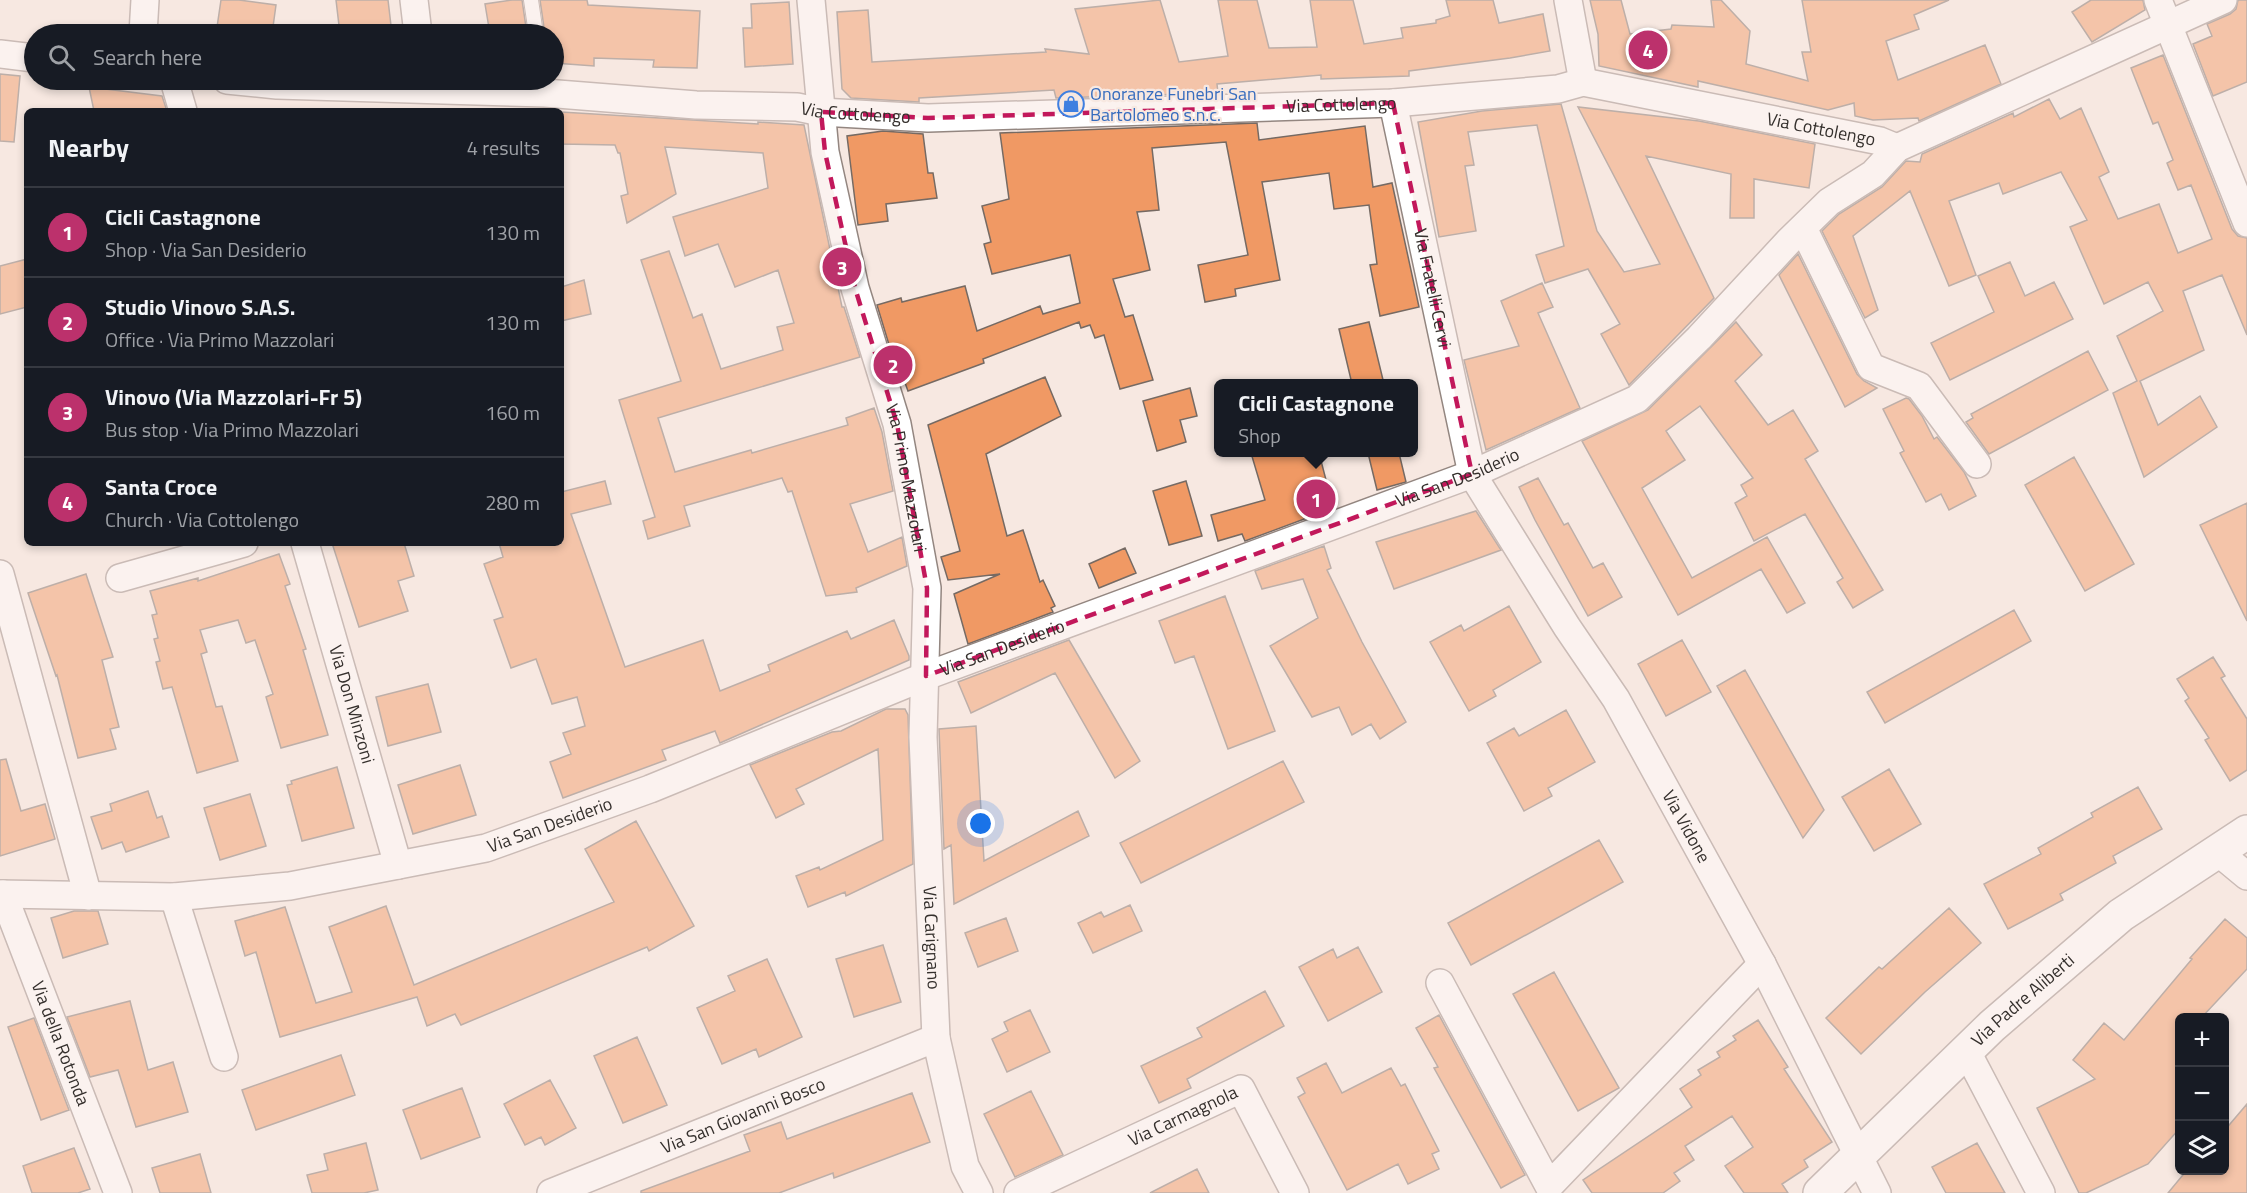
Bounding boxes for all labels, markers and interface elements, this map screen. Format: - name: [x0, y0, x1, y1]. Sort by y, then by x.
- search box: [24, 24, 564, 90]
- pin: 4: [1628, 28, 1668, 72]
- text: Search here: [93, 40, 202, 74]
- icon: search: [45, 41, 78, 74]
- place label: Onoranze Funebri San Bartolomeo s.n.c.: [1090, 80, 1257, 128]
- shop icon: Onoranze Funebri San Bartolomeo s.n.c.: [1056, 89, 1086, 119]
- street label: Via Cottolengo: [1286, 89, 1397, 119]
- street label: Via Cottolengo: [798, 94, 911, 130]
- street label: Via Cottolengo: [1764, 105, 1878, 153]
- text: Nearby: [48, 128, 129, 167]
- text: 4 results: [467, 132, 540, 163]
- text: Cicli Castagnone: [105, 200, 261, 234]
- text: 1: [62, 217, 73, 248]
- text: 130 m: [485, 217, 540, 248]
- street label: Via Fratelli Cervi: [1407, 226, 1459, 350]
- text: Shop · Via San Desiderio: [105, 234, 306, 265]
- pin: 3: [822, 244, 862, 290]
- text: Studio Vinovo S.A.S.: [105, 290, 295, 324]
- text: 2: [62, 307, 73, 338]
- text: 130 m: [485, 307, 540, 338]
- text: Office · Via Primo Mazzolari: [105, 324, 334, 355]
- pin: 2: [874, 342, 912, 388]
- popup: [1214, 379, 1418, 457]
- text: Vinovo (Via Mazzolari-Fr 5): [105, 380, 362, 414]
- text: Cicli Castagnone: [1238, 386, 1394, 420]
- text: 3: [62, 397, 73, 428]
- text: 160 m: [485, 397, 540, 428]
- street label: Via Primo Mazzolari: [879, 400, 934, 554]
- text: Bus stop · Via Primo Mazzolari: [105, 414, 359, 445]
- text: Shop: [1238, 420, 1281, 451]
- street label: Via San Desiderio: [1392, 440, 1524, 514]
- text: Santa Croce: [105, 470, 217, 504]
- pin: 1: [1296, 476, 1336, 522]
- text: 4: [62, 487, 73, 518]
- text: 280 m: [485, 487, 540, 518]
- text: Church · Via Cottolengo: [105, 504, 299, 535]
- street label: Via San Desiderio: [936, 612, 1068, 683]
- street label: Via Don Minzoni: [322, 642, 382, 767]
- street label: Via Vidone: [1656, 785, 1718, 868]
- street label: Via San Desiderio: [483, 790, 616, 859]
- your location: [966, 809, 995, 838]
- street label: Via Carignano: [916, 885, 948, 990]
- street label: Via Padre Aliberti: [1965, 947, 2080, 1052]
- street label: Via della Rotonda: [25, 977, 97, 1110]
- map controls: [2175, 1013, 2229, 1175]
- button: +: [2175, 1013, 2229, 1067]
- button: −: [2175, 1067, 2229, 1121]
- street label: Via San Giovanni Bosco: [656, 1070, 829, 1160]
- street label: Via Carmagnola: [1123, 1078, 1242, 1153]
- button: layers: [2175, 1121, 2229, 1175]

